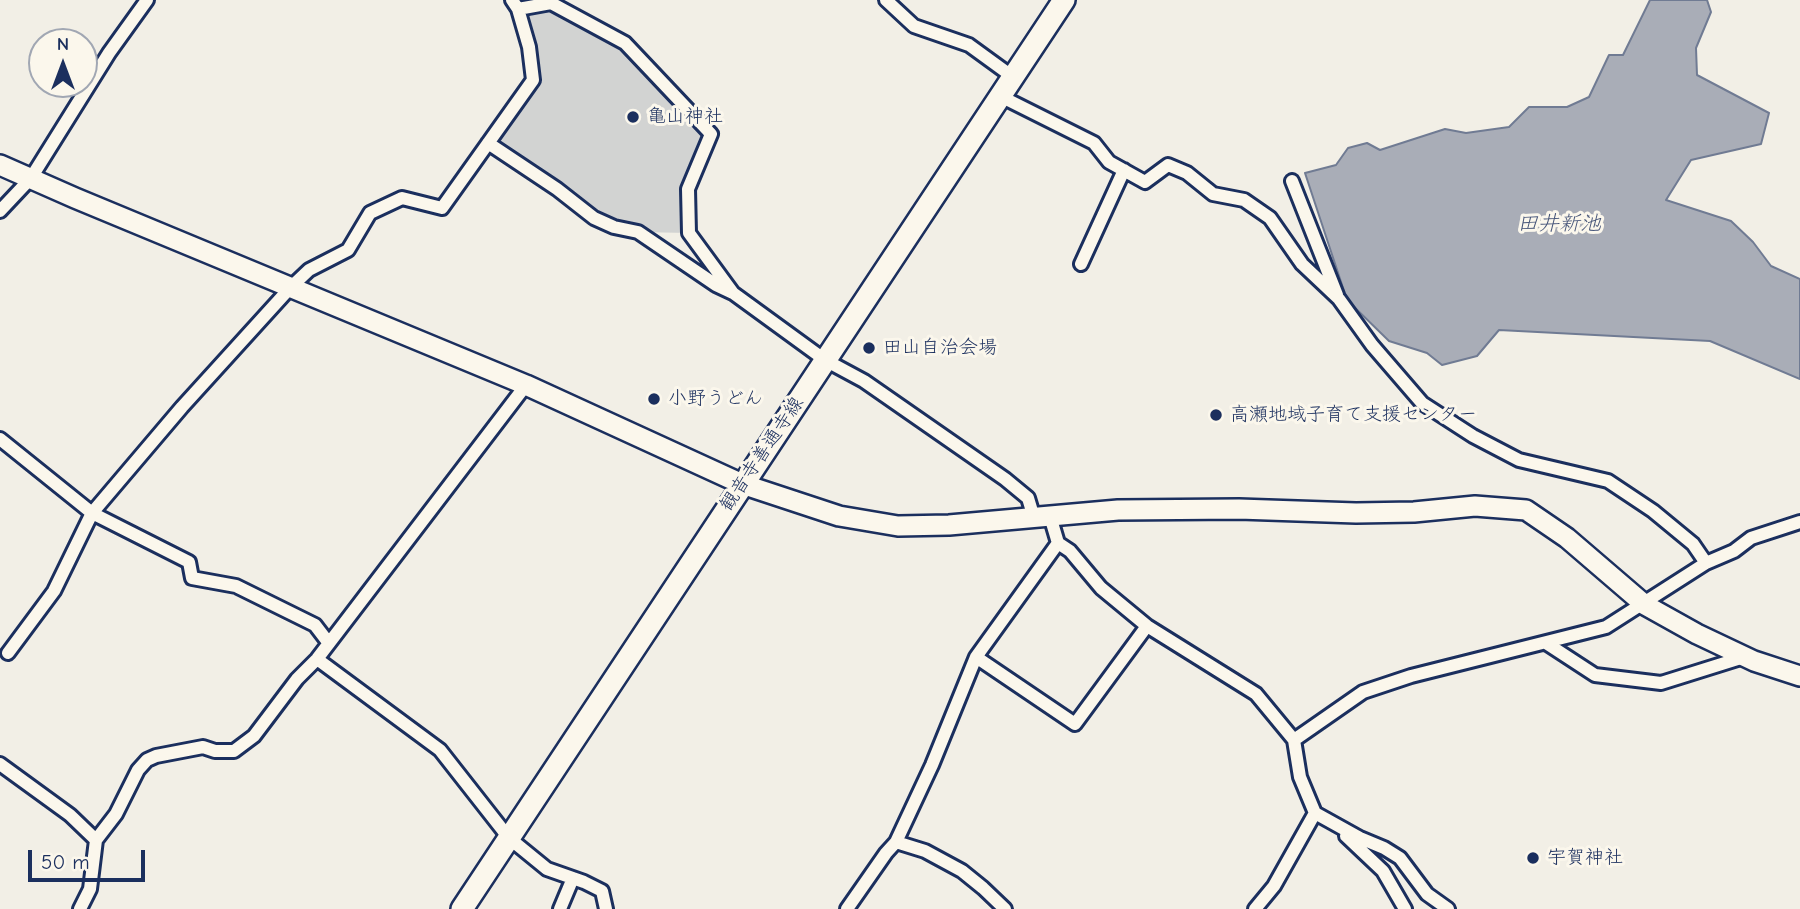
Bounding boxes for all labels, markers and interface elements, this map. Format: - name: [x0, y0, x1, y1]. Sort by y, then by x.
- north arrow: [28, 28, 98, 98]
- text: N: [57, 33, 69, 55]
- place label: 亀山神社: [647, 106, 723, 128]
- marker: 亀山神社: [625, 109, 641, 125]
- water label: 田井新池: [1517, 211, 1601, 237]
- place label: 田山自治会場: [883, 337, 997, 359]
- marker: 田山自治会場: [861, 340, 877, 356]
- place label: 小野うどん: [668, 388, 763, 410]
- marker: 小野うどん: [646, 391, 662, 407]
- street label: 観音寺善通寺線: [715, 392, 809, 516]
- place label: 高瀬地域子育て支援センター: [1230, 404, 1477, 426]
- marker: 高瀬地域子育て支援センター: [1208, 407, 1224, 423]
- scale bar: [32, 836, 149, 880]
- place label: 宇賀神社: [1547, 847, 1623, 869]
- text: 50 m: [41, 850, 90, 874]
- marker: 宇賀神社: [1525, 850, 1541, 866]

